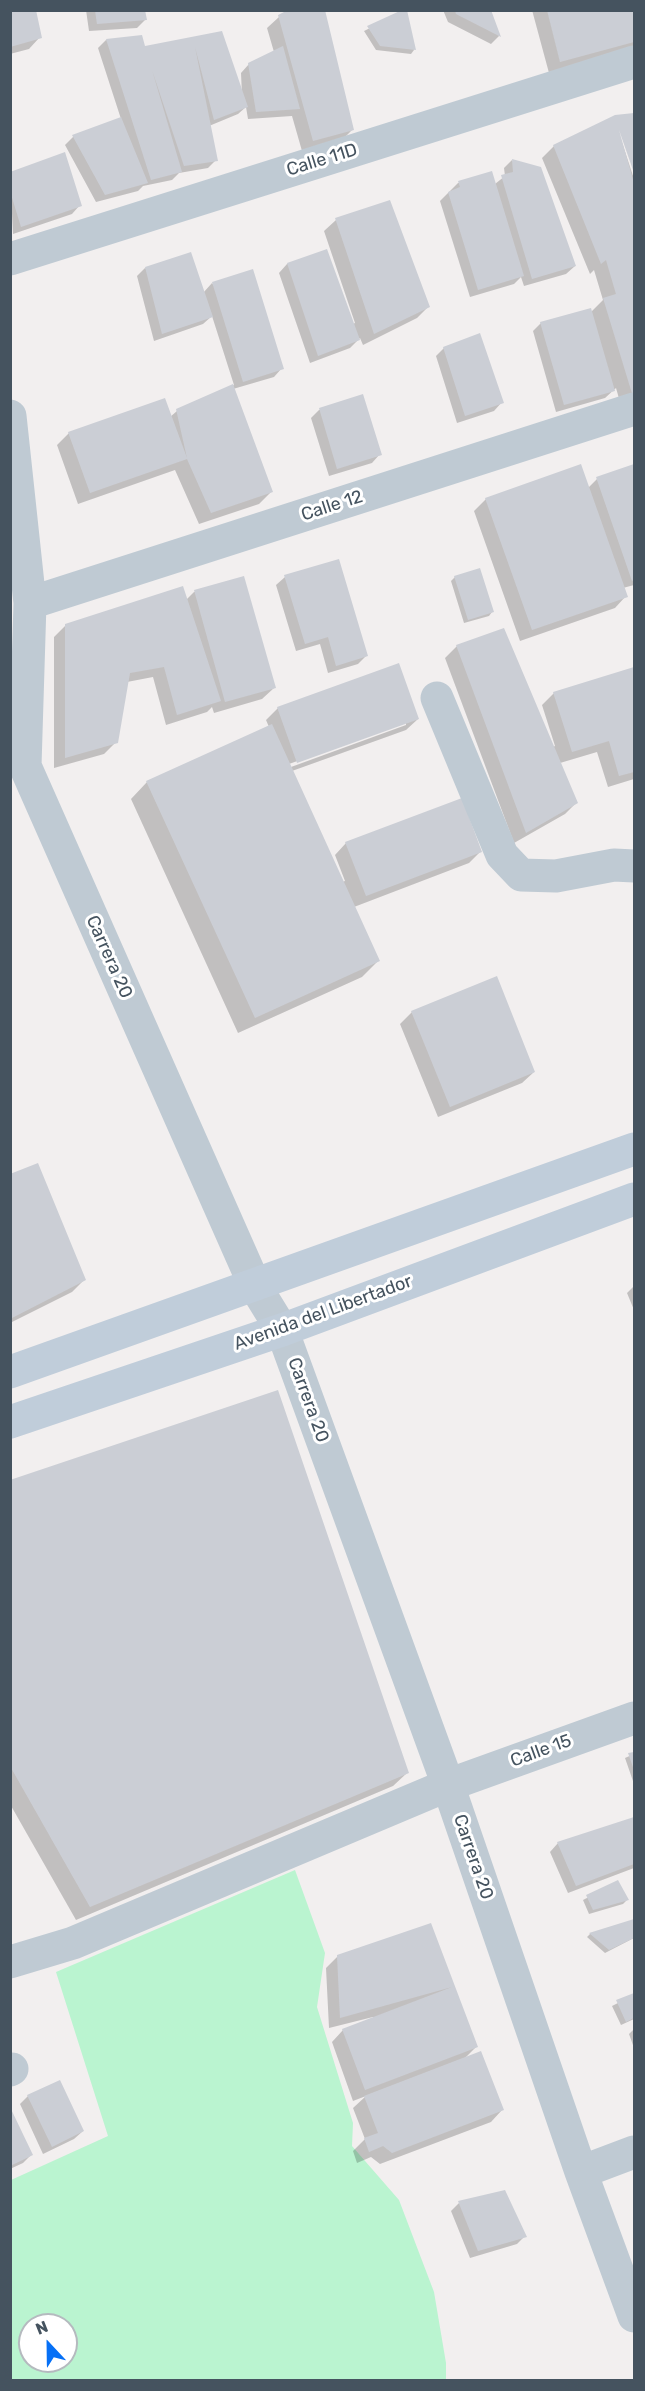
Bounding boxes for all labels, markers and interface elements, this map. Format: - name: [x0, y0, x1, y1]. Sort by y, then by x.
- street label: Calle 11D: [284, 139, 360, 181]
- street label: Calle 12: [298, 486, 366, 526]
- street label: Carrera 20: [81, 912, 137, 1002]
- street label: Avenida del Libertador: [231, 1271, 415, 1355]
- street label: Carrera 20: [283, 1355, 333, 1445]
- street label: Calle 15: [507, 1730, 575, 1772]
- street label: Carrera 20: [448, 1812, 498, 1902]
- north arrow: [18, 2313, 78, 2373]
- text: N: [33, 2317, 51, 2339]

